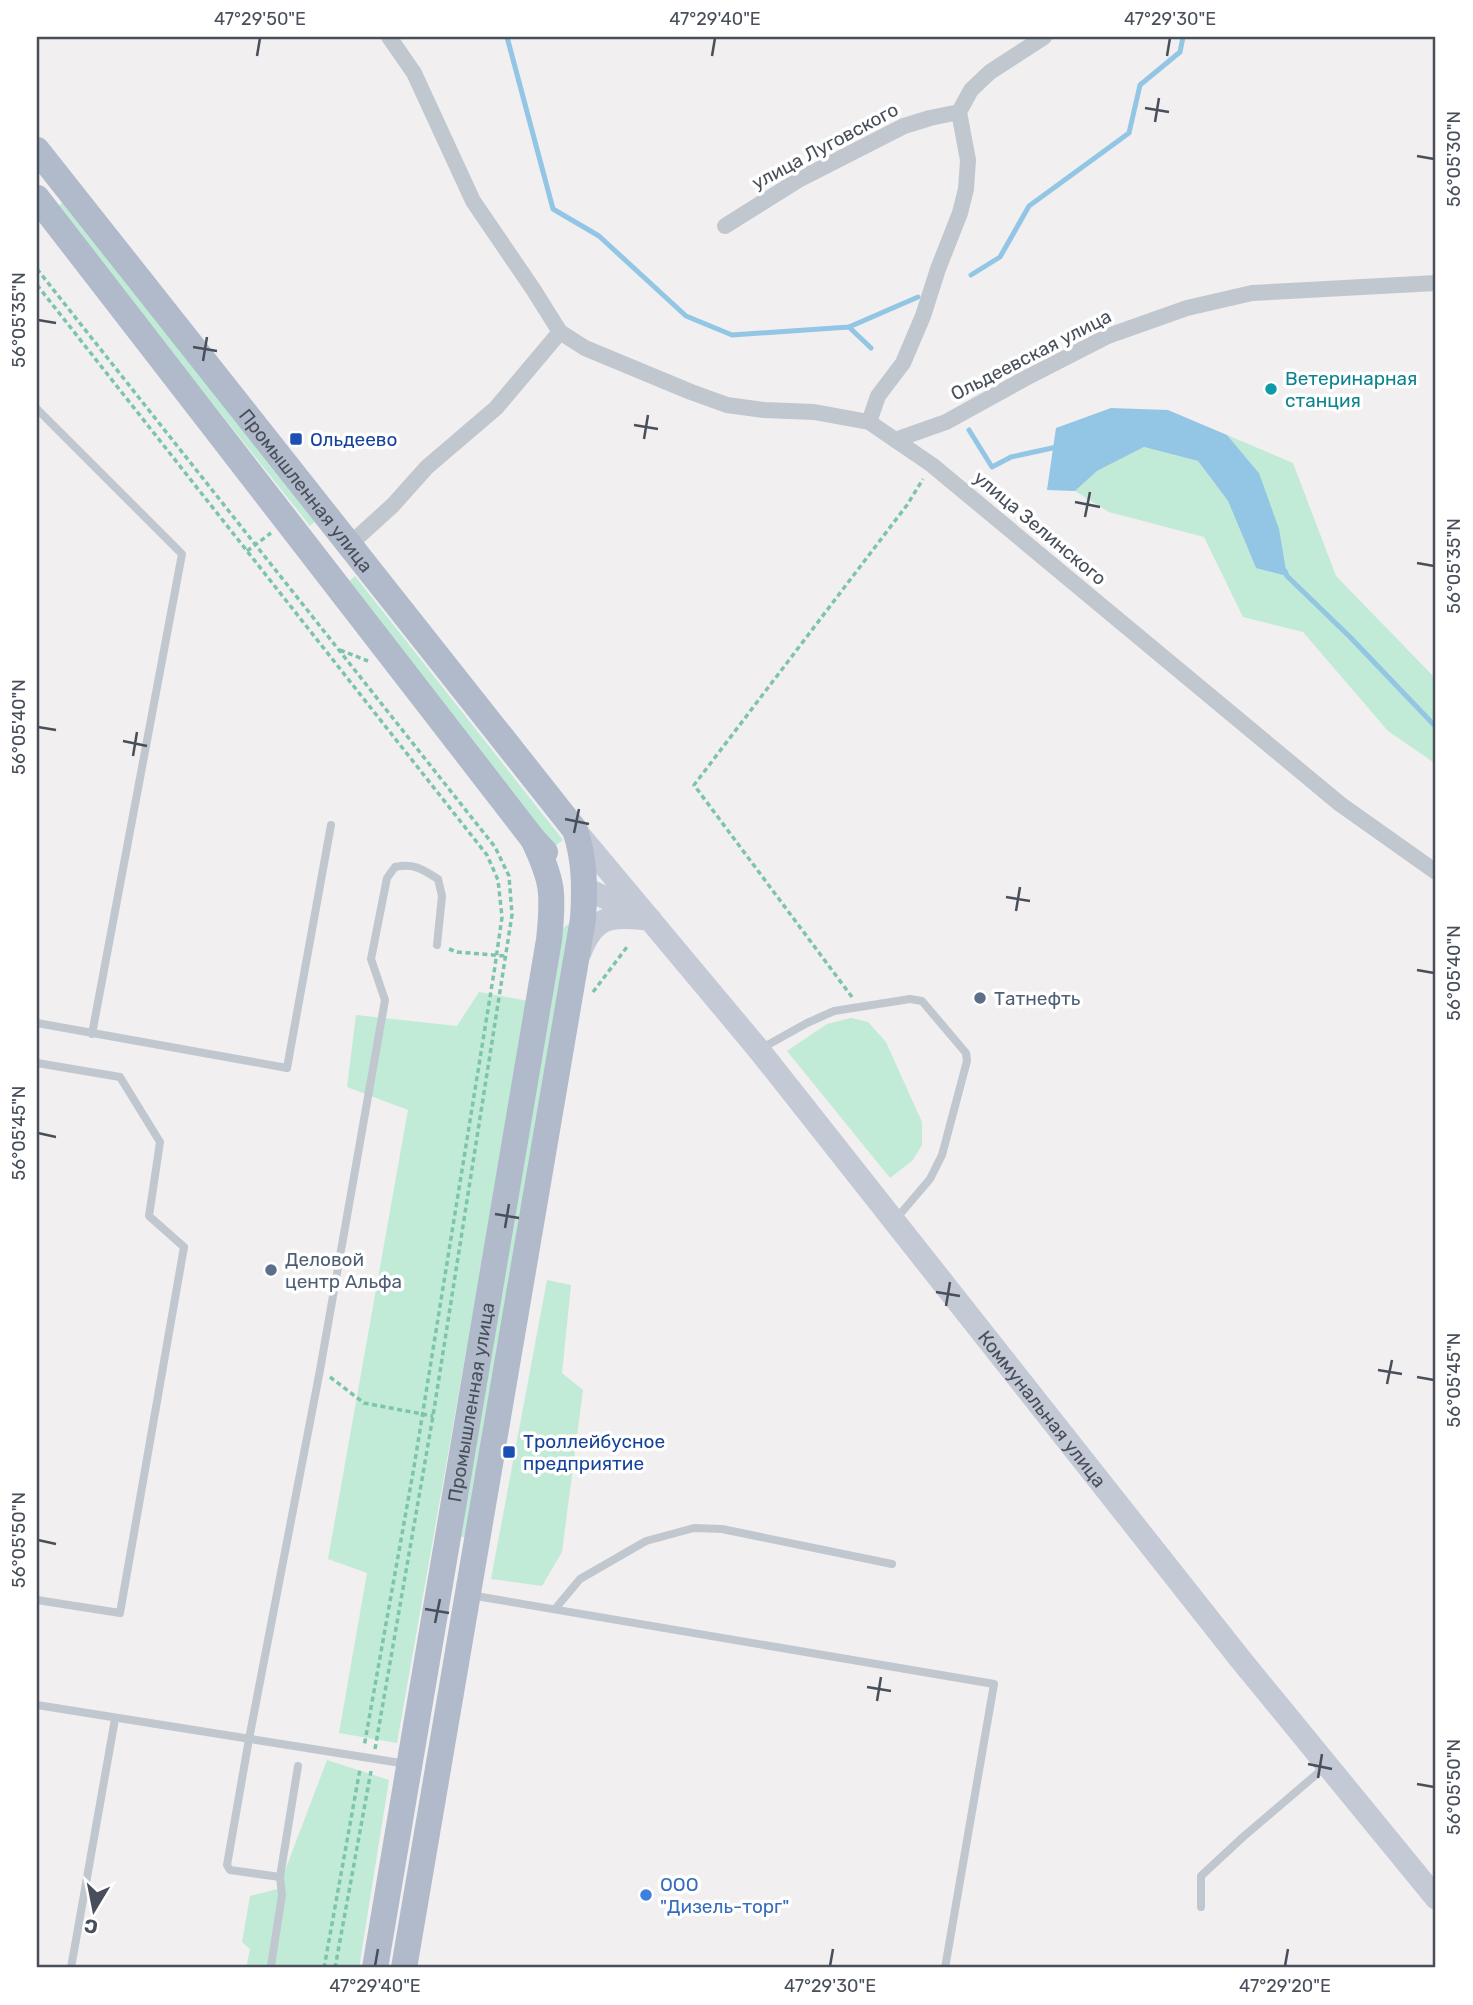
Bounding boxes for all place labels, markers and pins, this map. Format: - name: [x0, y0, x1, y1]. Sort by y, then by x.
- place label: Ветеринарная станция: [1285, 367, 1417, 412]
- marker: Ветеринарная станция: [1263, 381, 1279, 397]
- place label: Ольдеево: [310, 428, 397, 451]
- marker: Ольдеево: [288, 431, 304, 447]
- place label: Татнефть: [994, 987, 1081, 1010]
- marker: Татнефть: [972, 990, 988, 1006]
- place label: Деловой центр Альфа: [285, 1248, 402, 1293]
- marker: Деловой центр Альфа: [263, 1262, 279, 1278]
- place label: Троллейбусное предприятие: [523, 1430, 665, 1475]
- marker: Троллейбусное предприятие: [501, 1444, 517, 1460]
- place label: ООО "Дизель-торг": [660, 1873, 789, 1918]
- marker: ООО "Дизель-торг": [638, 1887, 654, 1903]

